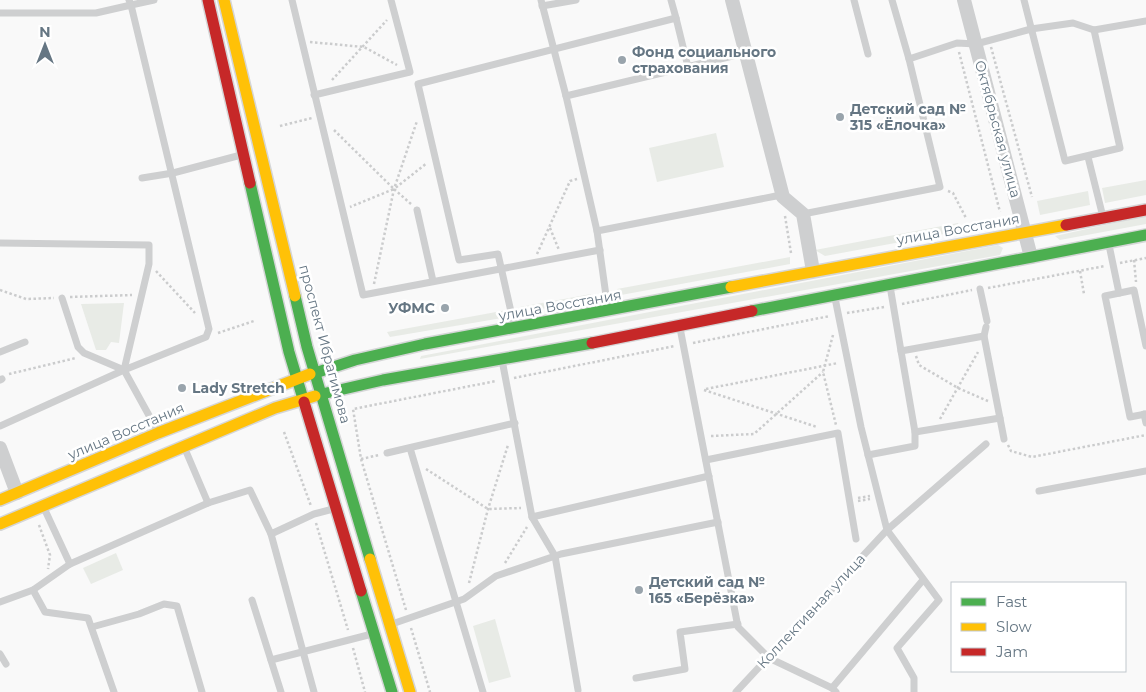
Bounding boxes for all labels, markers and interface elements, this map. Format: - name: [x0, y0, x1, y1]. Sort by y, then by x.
- north arrow: [20, 20, 70, 70]
- text: N: [39, 23, 51, 41]
- place label: Фонд социального страхования: [632, 43, 776, 77]
- marker: Фонд социального страхования: [616, 54, 628, 66]
- street label: Октябрьская улица: [971, 58, 1025, 200]
- place label: Детский сад № 315 «Ёлочка»: [849, 100, 966, 134]
- marker: Детский сад № 315 «Ёлочка»: [834, 111, 846, 123]
- street label: улица Восстания: [894, 209, 1021, 249]
- street label: проспект Ибрагимова: [295, 263, 355, 425]
- street label: улица Восстания: [496, 285, 623, 325]
- place label: УФМС: [388, 299, 435, 317]
- marker: УФМС: [439, 302, 451, 314]
- place label: Lady Stretch: [192, 379, 285, 397]
- marker: Lady Stretch: [176, 382, 188, 394]
- street label: улица Восстания: [64, 398, 187, 464]
- street label: Коллективная улица: [753, 550, 869, 672]
- place label: Детский сад № 165 «Берёзка»: [649, 573, 765, 607]
- legend: [951, 582, 1126, 672]
- marker: Детский сад № 165 «Берёзка»: [633, 584, 645, 596]
- text: Fast: [996, 592, 1027, 611]
- text: Slow: [996, 617, 1032, 636]
- text: Jam: [995, 642, 1028, 661]

